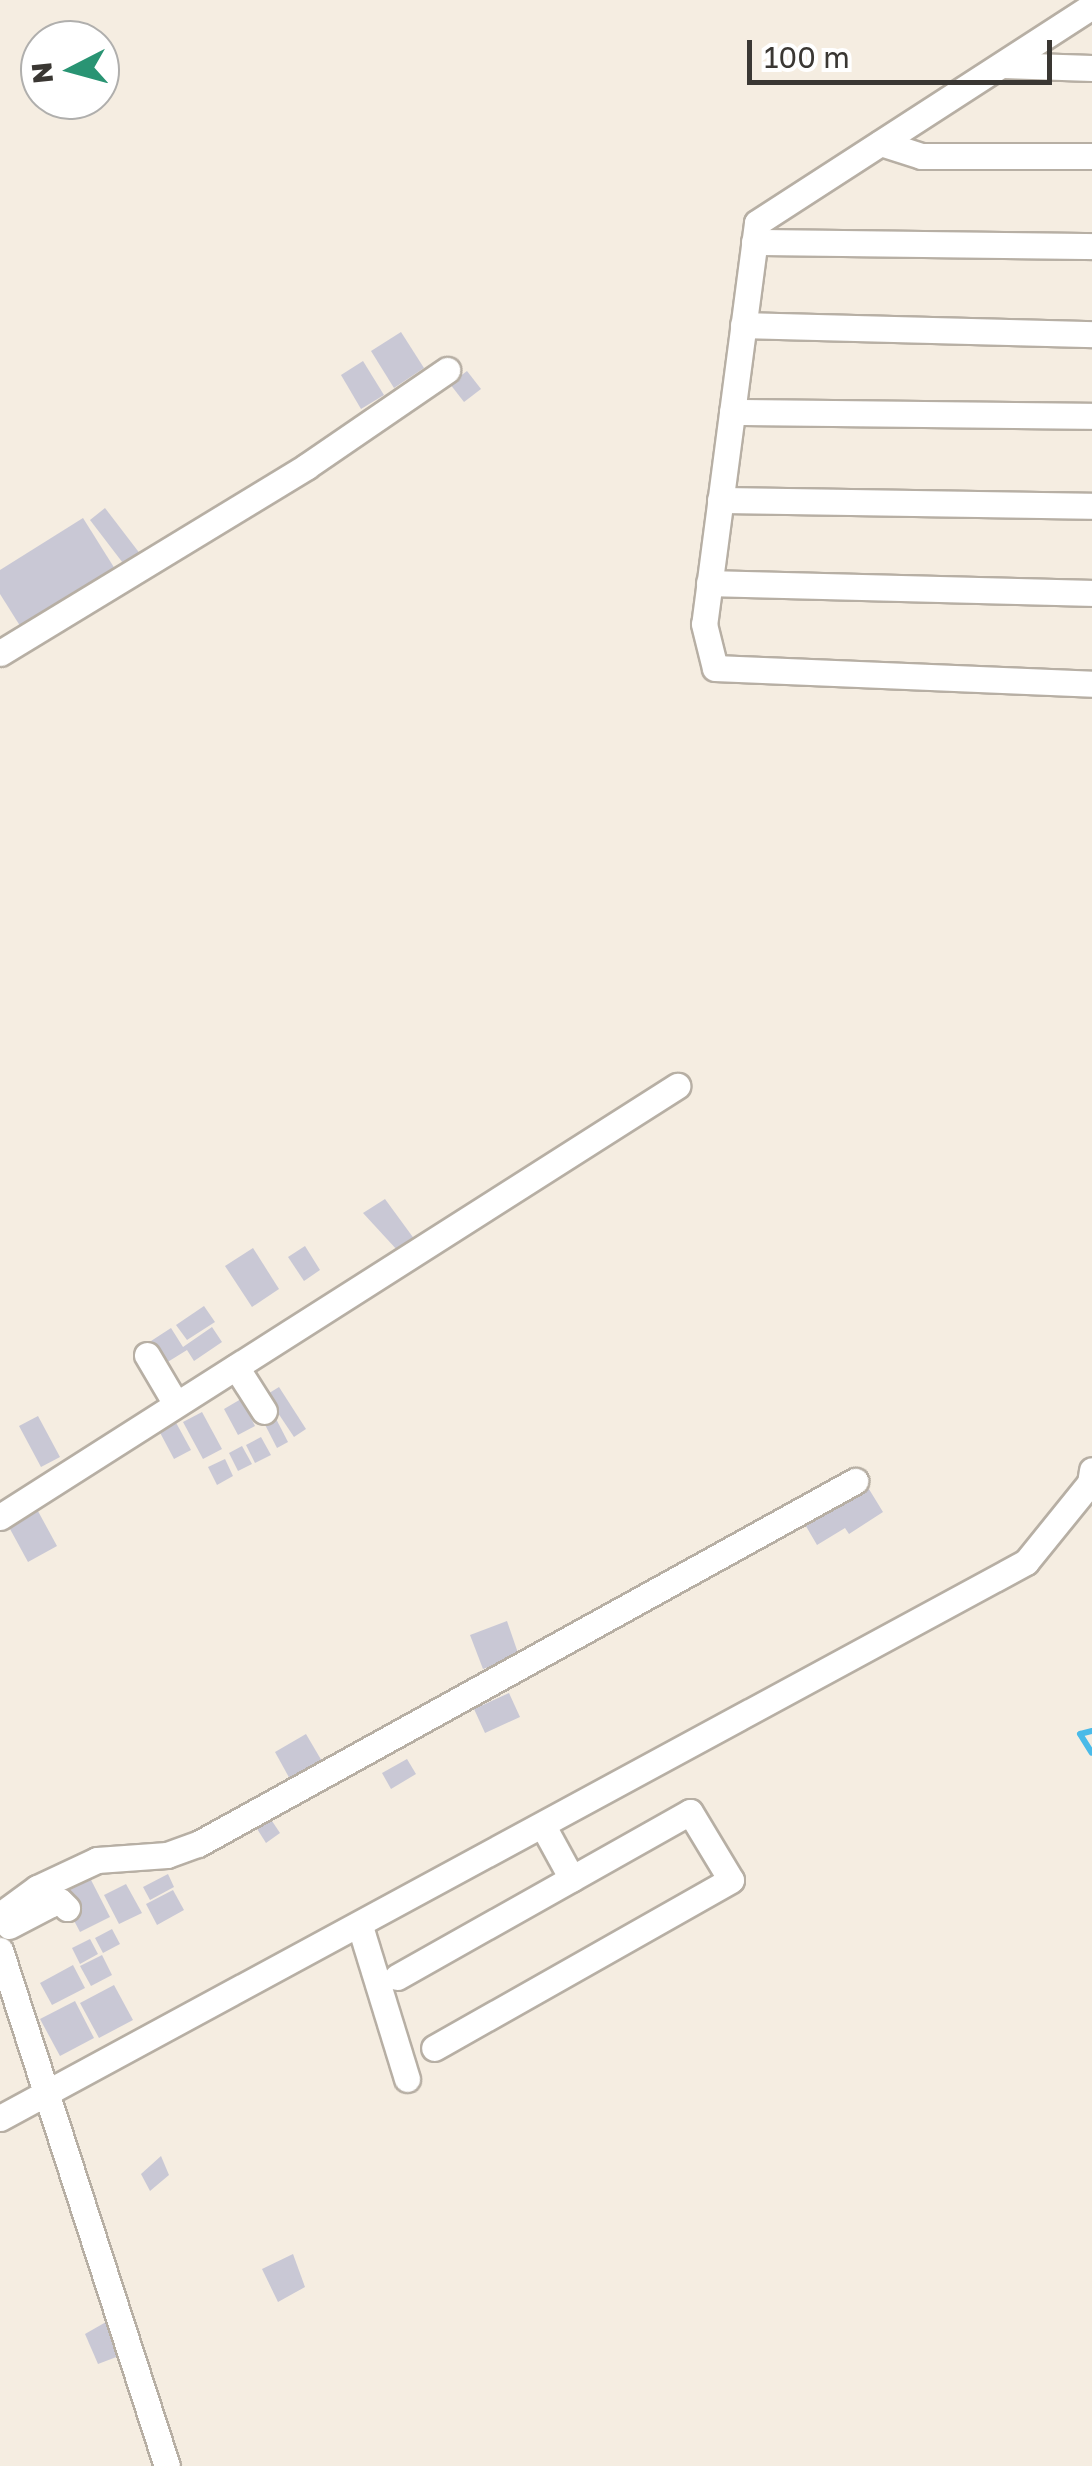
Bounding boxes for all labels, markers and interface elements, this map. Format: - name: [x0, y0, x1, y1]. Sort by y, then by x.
- north arrow: [20, 20, 120, 120]
- scale bar: [752, 20, 1057, 82]
- text: 100 m: [764, 39, 850, 75]
- text: N: [24, 61, 59, 85]

